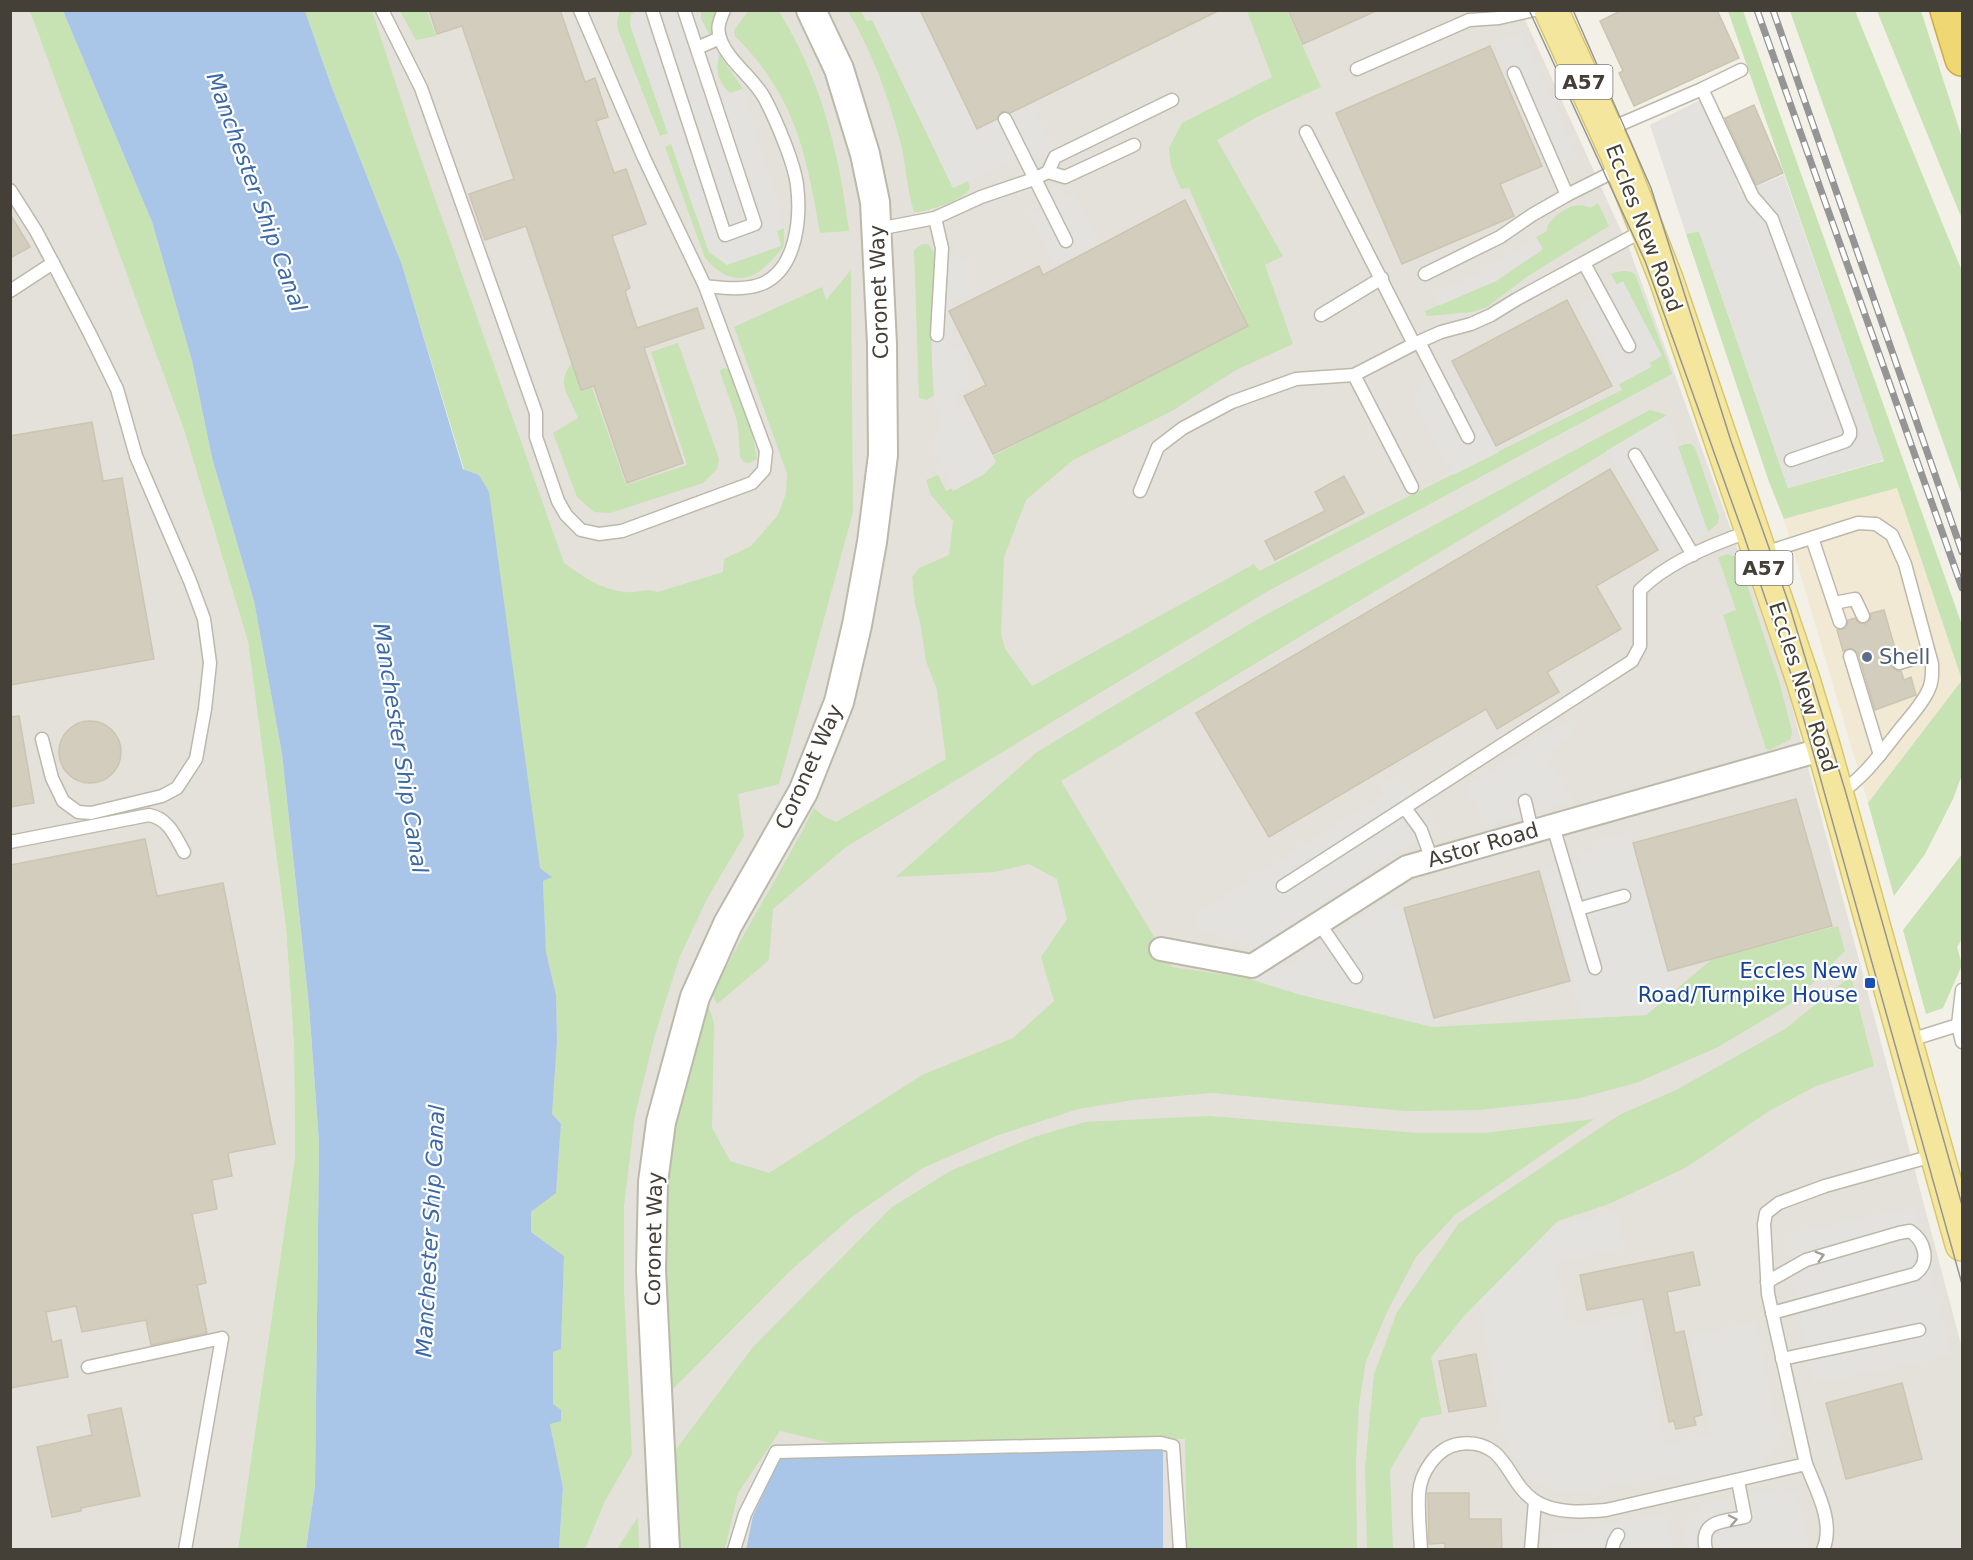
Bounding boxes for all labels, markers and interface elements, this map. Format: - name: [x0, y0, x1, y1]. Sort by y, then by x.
- road number: A57: [1556, 65, 1612, 99]
- water label: Manchester Ship Canal: [202, 69, 312, 315]
- street label: Eccles New Road: [1601, 141, 1687, 315]
- street label: Coronet Way: [865, 224, 893, 360]
- road number: A57: [1736, 551, 1792, 585]
- street label: Eccles New Road: [1764, 599, 1842, 775]
- water label: Manchester Ship Canal: [368, 621, 433, 875]
- place label: Shell: [1879, 645, 1930, 669]
- marker: Shell: [1860, 650, 1874, 664]
- street label: Coronet Way: [771, 701, 847, 833]
- street label: Astor Road: [1425, 818, 1541, 872]
- place label: Eccles New Road/Turnpike House: [1638, 959, 1858, 1007]
- marker: Eccles New Road/Turnpike House: [1863, 976, 1877, 990]
- water label: Manchester Ship Canal: [411, 1104, 450, 1358]
- street label: Coronet Way: [641, 1172, 667, 1306]
- one-way arrow: [1814, 1251, 1825, 1263]
- one-way arrow: [1727, 1514, 1737, 1527]

